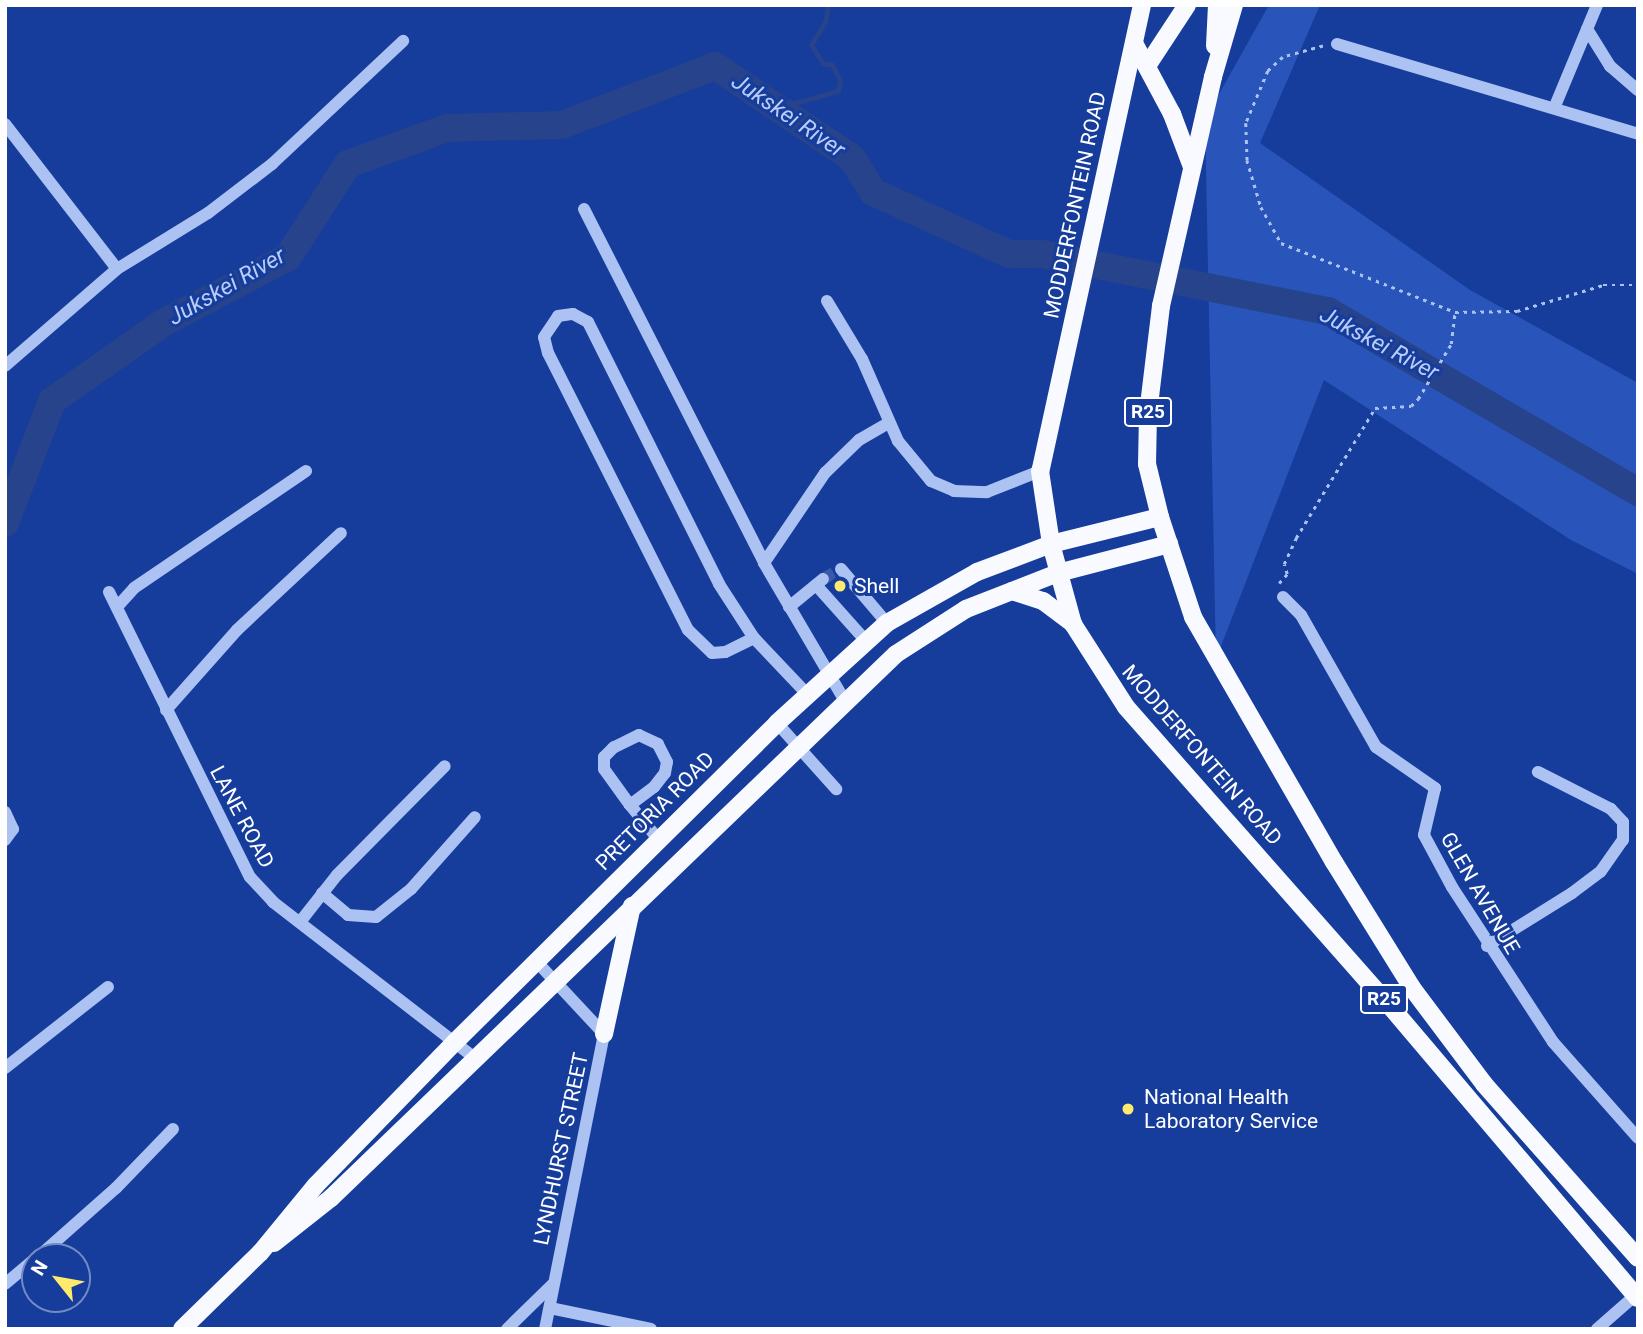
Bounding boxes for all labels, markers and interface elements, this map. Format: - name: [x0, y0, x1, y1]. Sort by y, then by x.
- water label: Jukskei River: [726, 68, 850, 164]
- street label: MODDERFONTEIN ROAD: [1039, 89, 1111, 321]
- water label: Jukskei River: [164, 242, 290, 332]
- water label: Jukskei River: [1315, 301, 1443, 387]
- road number: R25: [1124, 396, 1172, 428]
- place label: Shell: [854, 573, 899, 599]
- marker: Shell: [832, 578, 848, 594]
- street label: MODDERFONTEIN ROAD: [1117, 660, 1287, 850]
- street label: PRETORIA ROAD: [590, 746, 720, 876]
- street label: LANE ROAD: [205, 762, 279, 872]
- street label: GLEN AVENUE: [1435, 828, 1525, 958]
- road number: R25: [1360, 984, 1408, 1015]
- street label: LYNDHURST STREET: [528, 1050, 594, 1248]
- place label: National Health Laboratory Service: [1144, 1084, 1318, 1134]
- marker: National Health Laboratory Service: [1118, 1099, 1138, 1119]
- north arrow: [21, 1243, 91, 1313]
- text: N: [26, 1256, 53, 1280]

